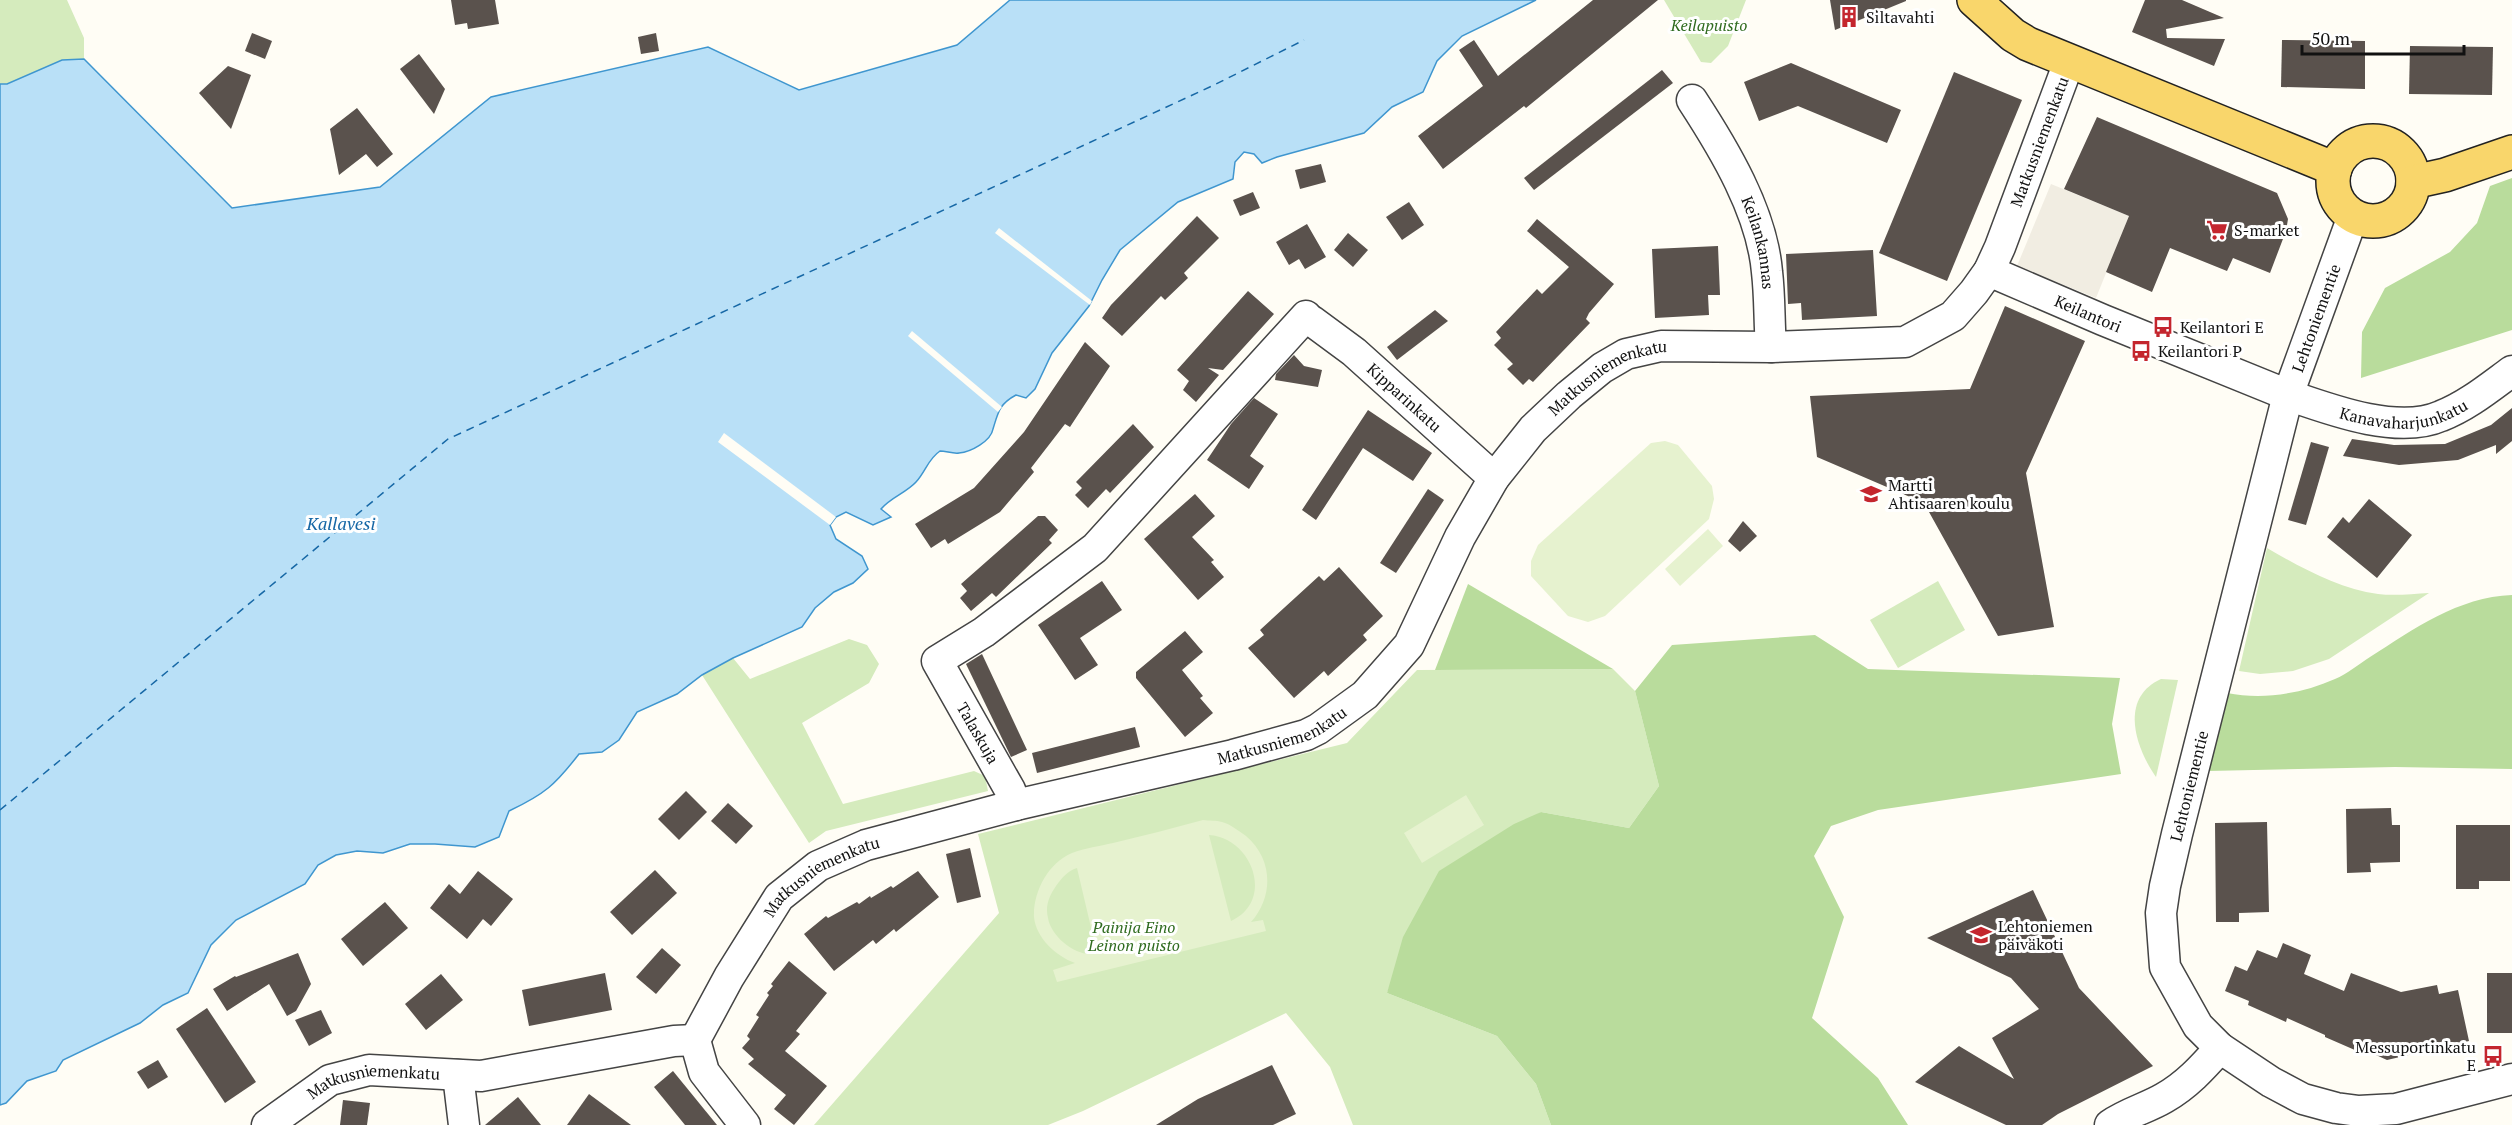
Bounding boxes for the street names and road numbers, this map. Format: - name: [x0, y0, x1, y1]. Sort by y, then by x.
- street label: Matkusniemenkatu: [2005, 73, 2074, 210]
- street label: Keilankannas: [1736, 193, 1780, 290]
- street label: Lehtoniementie: [2286, 261, 2346, 375]
- street label: Keilantori: [2051, 290, 2125, 337]
- street label: Matkusniemenkatu: [1543, 335, 1667, 420]
- street label: Kipparinkatu: [1362, 358, 1446, 437]
- street label: Kanavaharjunkatu: [2337, 394, 2471, 434]
- street label: Talaskuja: [952, 698, 1004, 768]
- street label: Matkusniemenkatu: [1215, 701, 1351, 769]
- street label: Lehtoniementie: [2165, 728, 2213, 844]
- street label: Matkusniemenkatu: [758, 831, 882, 921]
- street label: Matkusniemenkatu: [302, 1059, 441, 1104]

